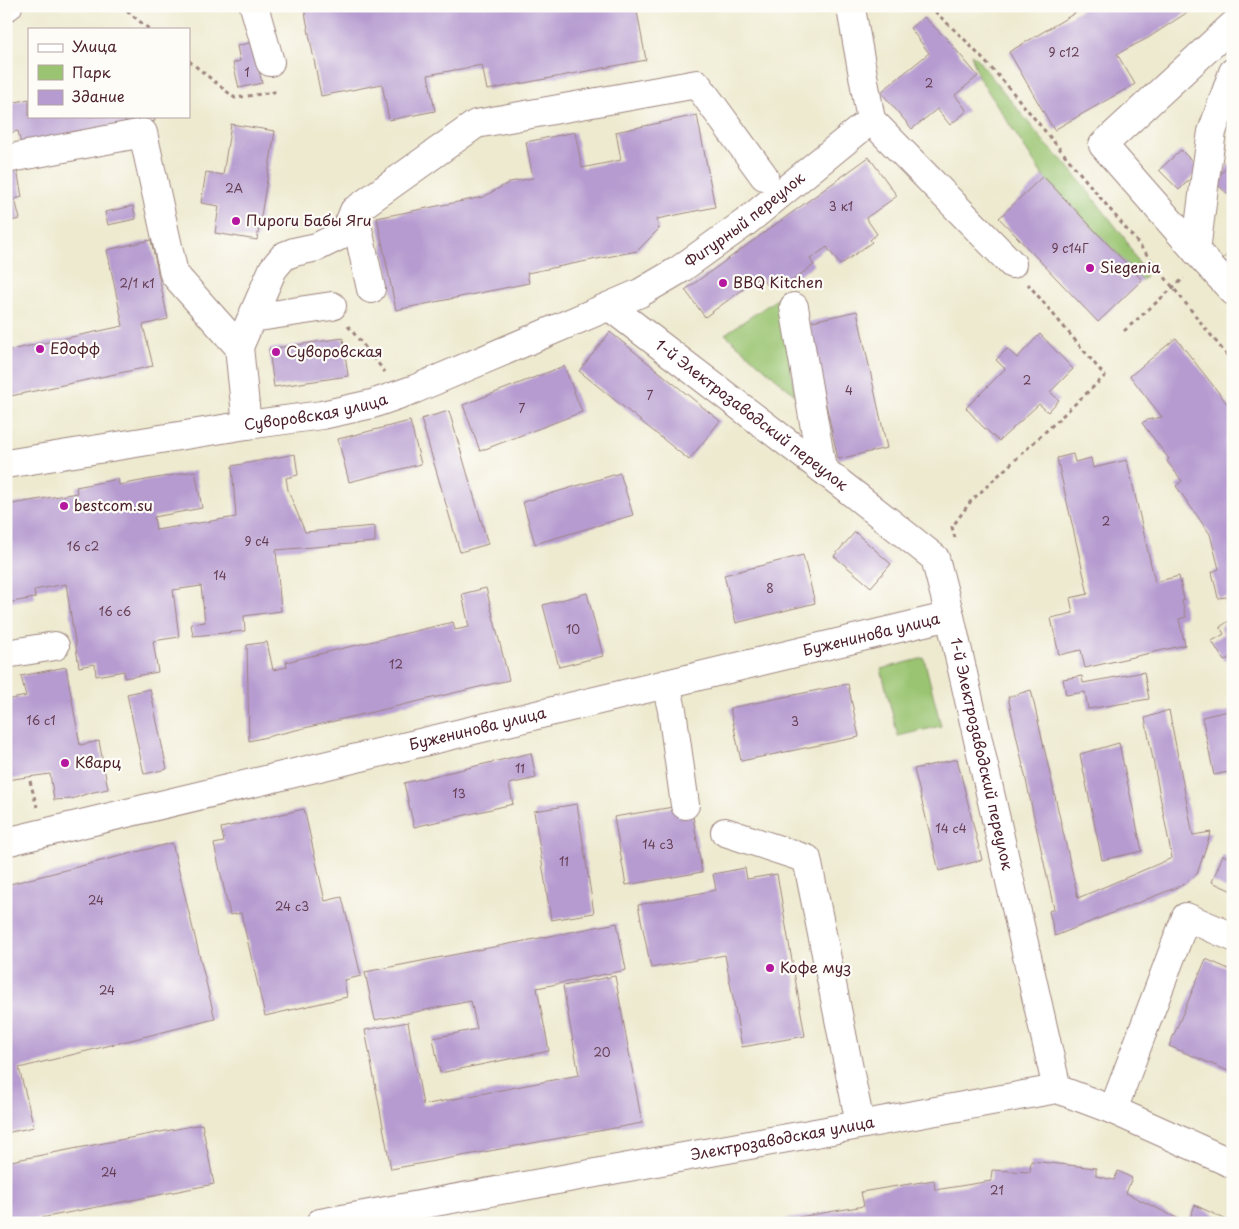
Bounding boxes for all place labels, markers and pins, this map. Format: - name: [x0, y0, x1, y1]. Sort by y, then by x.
- place label: Пироги Бабы Яги: [246, 208, 372, 231]
- marker: Пироги Бабы Яги: [230, 215, 242, 227]
- place label: Siegenia: [1100, 255, 1161, 278]
- marker: Siegenia: [1084, 262, 1096, 274]
- place label: BBQ Kitchen: [733, 270, 823, 293]
- marker: BBQ Kitchen: [717, 277, 729, 289]
- place label: Едофф: [50, 336, 100, 359]
- place label: Суворовская: [286, 339, 383, 362]
- marker: Едофф: [34, 343, 46, 355]
- marker: Суворовская: [270, 346, 282, 358]
- place label: bestcom.su: [74, 493, 153, 516]
- marker: bestcom.su: [58, 500, 70, 512]
- place label: Кварц: [75, 750, 122, 773]
- marker: Кварц: [59, 757, 71, 769]
- place label: Кофе муз: [780, 955, 851, 978]
- marker: Кофе муз: [764, 962, 776, 974]

